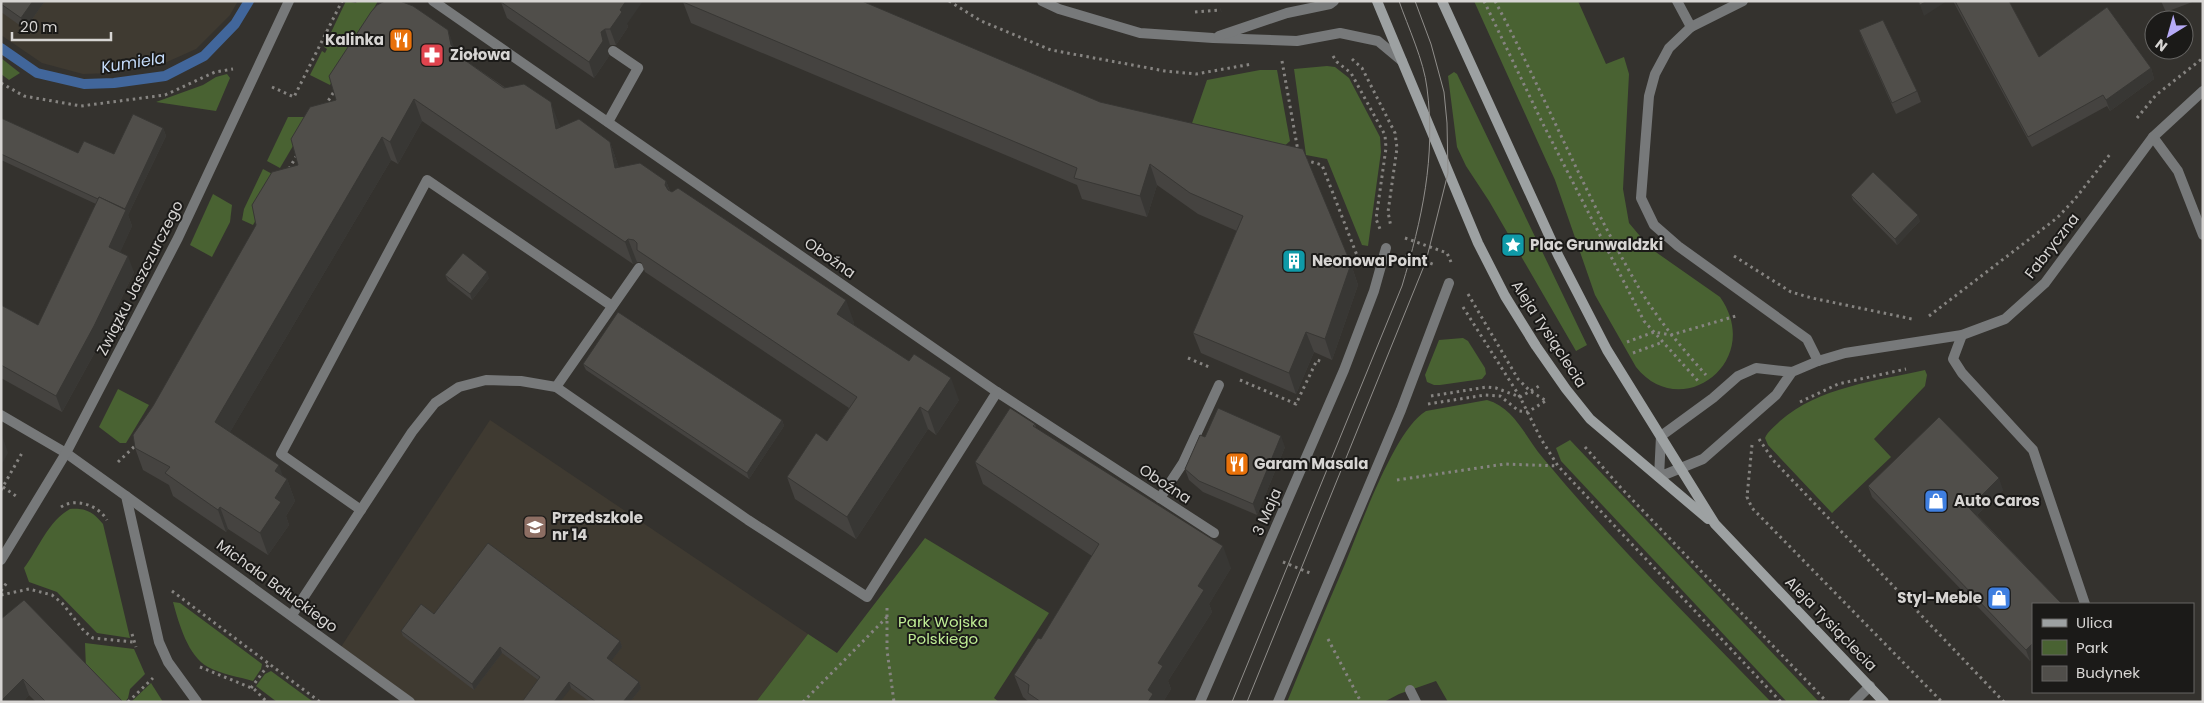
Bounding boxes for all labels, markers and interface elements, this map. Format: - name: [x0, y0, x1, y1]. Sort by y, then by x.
- scale bar: [12, 10, 111, 42]
- north arrow: [2144, 10, 2194, 60]
- text: 20 m: [20, 16, 58, 37]
- restaurant icon: Kalinka: [388, 27, 414, 53]
- place label: Kalinka: [325, 29, 384, 50]
- text: N: [2151, 34, 2171, 57]
- pharmacy icon: Ziołowa: [419, 42, 445, 68]
- place label: Ziołowa: [450, 44, 510, 65]
- water label: Kumiela: [99, 46, 167, 79]
- street label: Związku Jaszczurczego: [91, 197, 188, 359]
- street label: Fabryczna: [2019, 209, 2084, 283]
- street label: Oboźna: [800, 232, 860, 283]
- place icon: Plac Grunwaldzki: [1500, 232, 1526, 258]
- place label: Plac Grunwaldzki: [1530, 234, 1663, 255]
- building icon: Neonowa Point: [1281, 248, 1307, 274]
- place label: Neonowa Point: [1312, 250, 1428, 271]
- street label: Aleja Tysiąclecia: [1507, 276, 1592, 392]
- restaurant icon: Garam Masala: [1224, 451, 1250, 477]
- place label: Garam Masala: [1254, 453, 1368, 474]
- street label: Oboźna: [1135, 459, 1195, 508]
- street label: 3 Maja: [1247, 485, 1286, 539]
- shop icon: Auto Caros: [1923, 488, 1949, 514]
- place label: Auto Caros: [1954, 490, 2040, 511]
- place label: Przedszkole nr 14: [552, 507, 643, 545]
- school or university icon: Przedszkole nr 14: [522, 514, 548, 540]
- street label: Michała Bałuckiego: [212, 534, 342, 637]
- street label: Aleja Tysiąclecia: [1781, 572, 1882, 676]
- shop icon: Styl-Meble: [1986, 585, 2012, 611]
- place label: Styl-Meble: [1897, 587, 1982, 608]
- legend: [2032, 603, 2194, 693]
- park label: Park Wojska Polskiego: [898, 611, 988, 649]
- text: Ulica: [2076, 612, 2113, 633]
- text: Park: [2076, 637, 2108, 658]
- text: Budynek: [2076, 662, 2140, 683]

